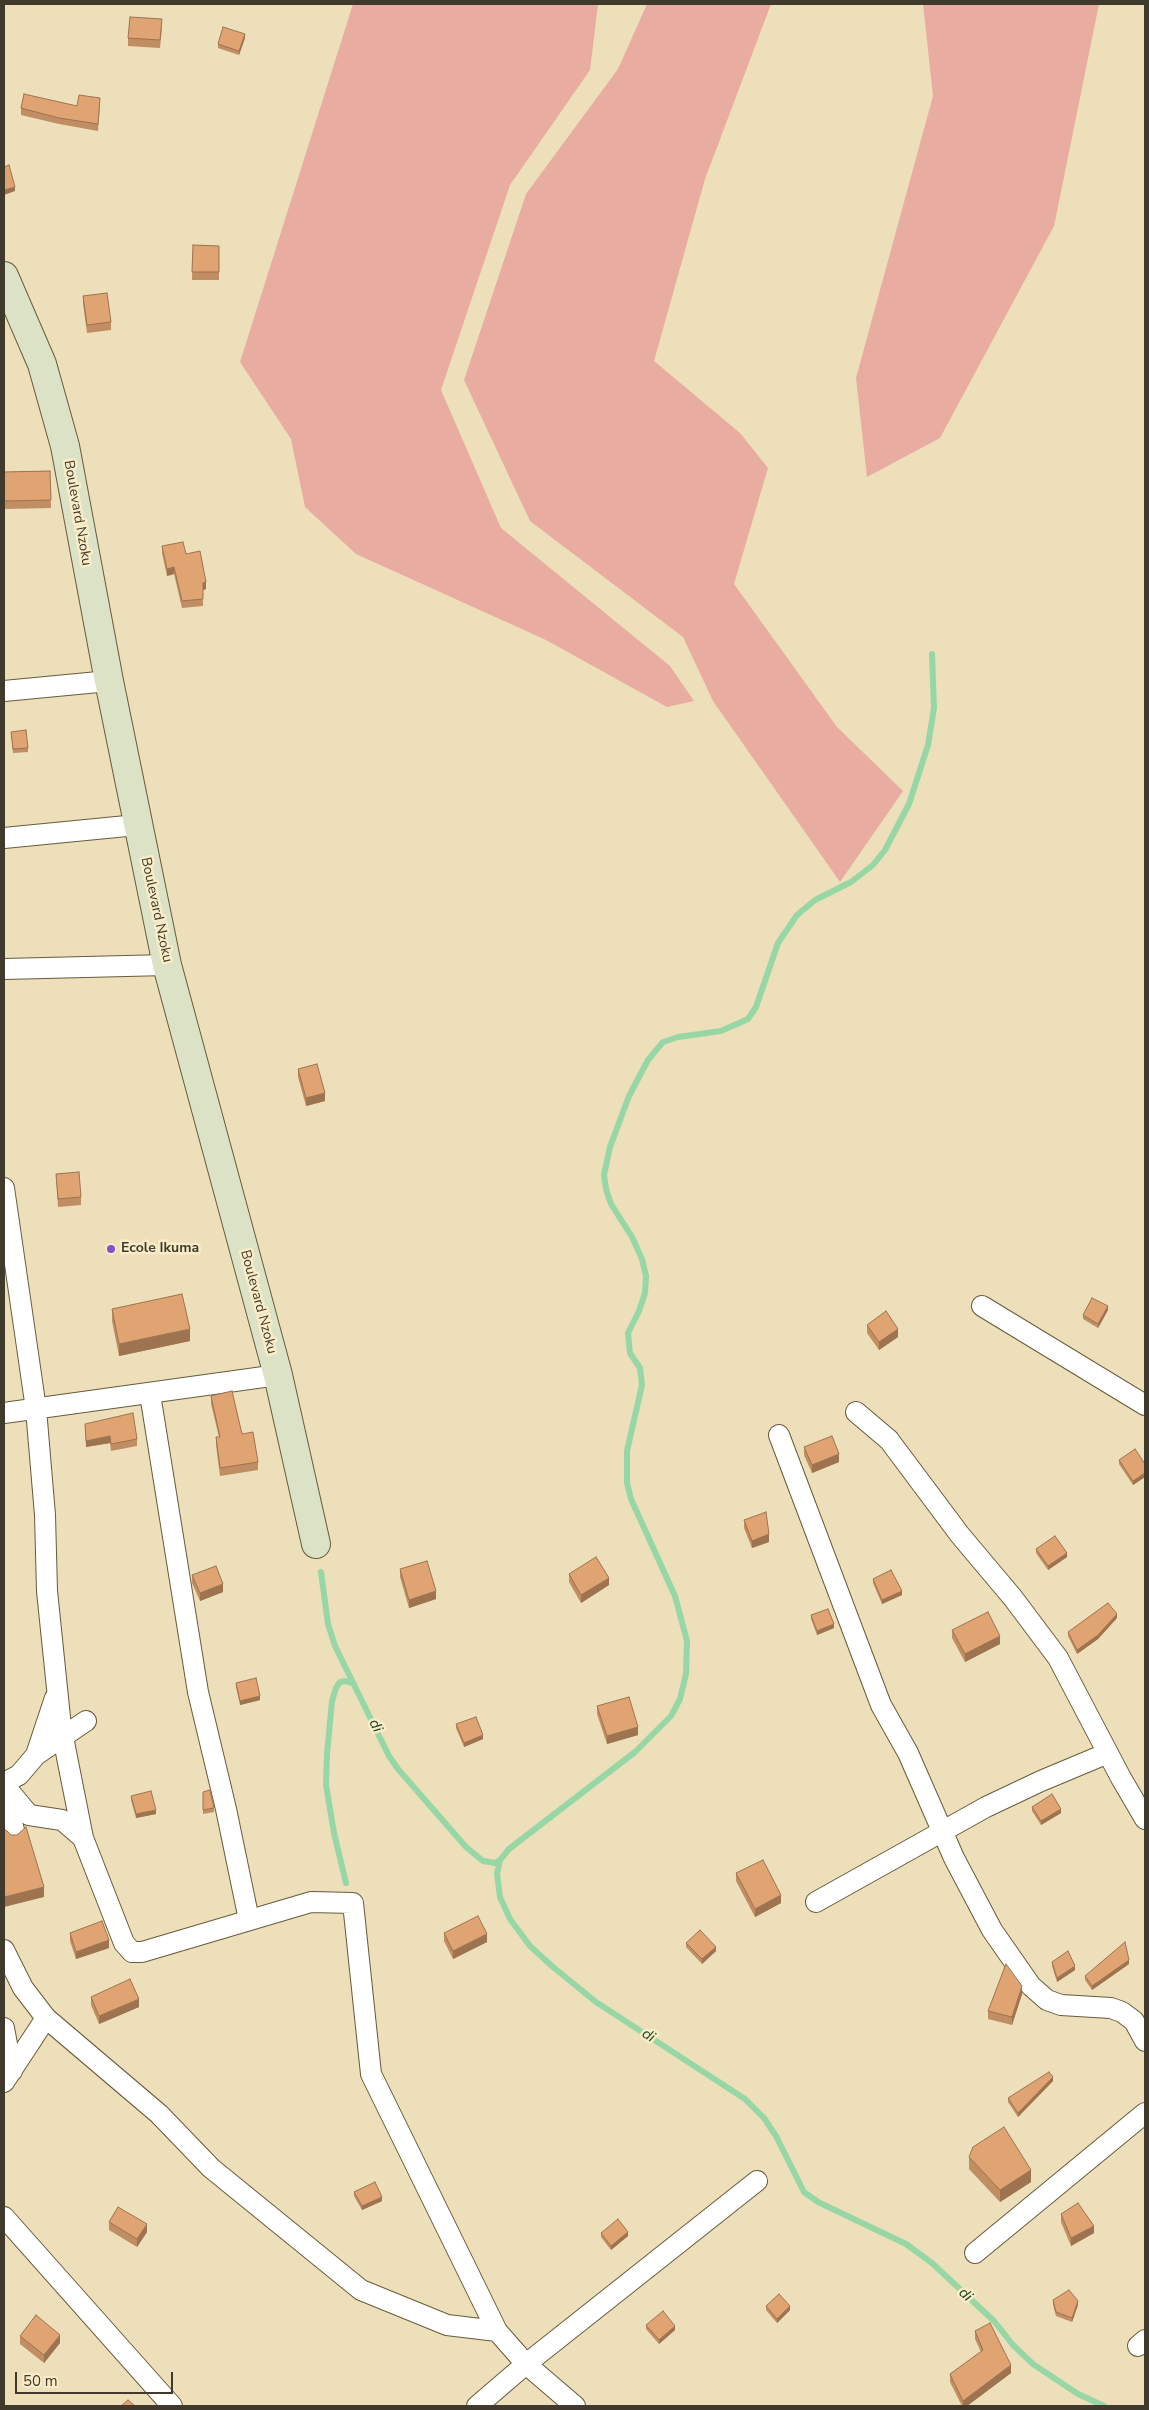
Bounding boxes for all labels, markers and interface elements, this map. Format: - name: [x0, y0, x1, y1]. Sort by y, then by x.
- street label: Boulevard Nzoku: [59, 459, 95, 567]
- street label: Boulevard Nzoku: [137, 856, 175, 964]
- place label: Ecole Ikuma: [121, 1241, 199, 1257]
- marker: Ecole Ikuma: [105, 1243, 117, 1255]
- street label: Boulevard Nzoku: [236, 1248, 280, 1356]
- water label: di: [364, 1717, 386, 1735]
- water label: di: [638, 2025, 658, 2047]
- water label: di: [954, 2284, 976, 2306]
- scale bar: [18, 2362, 175, 2394]
- text: 50 m: [23, 2371, 58, 2391]

